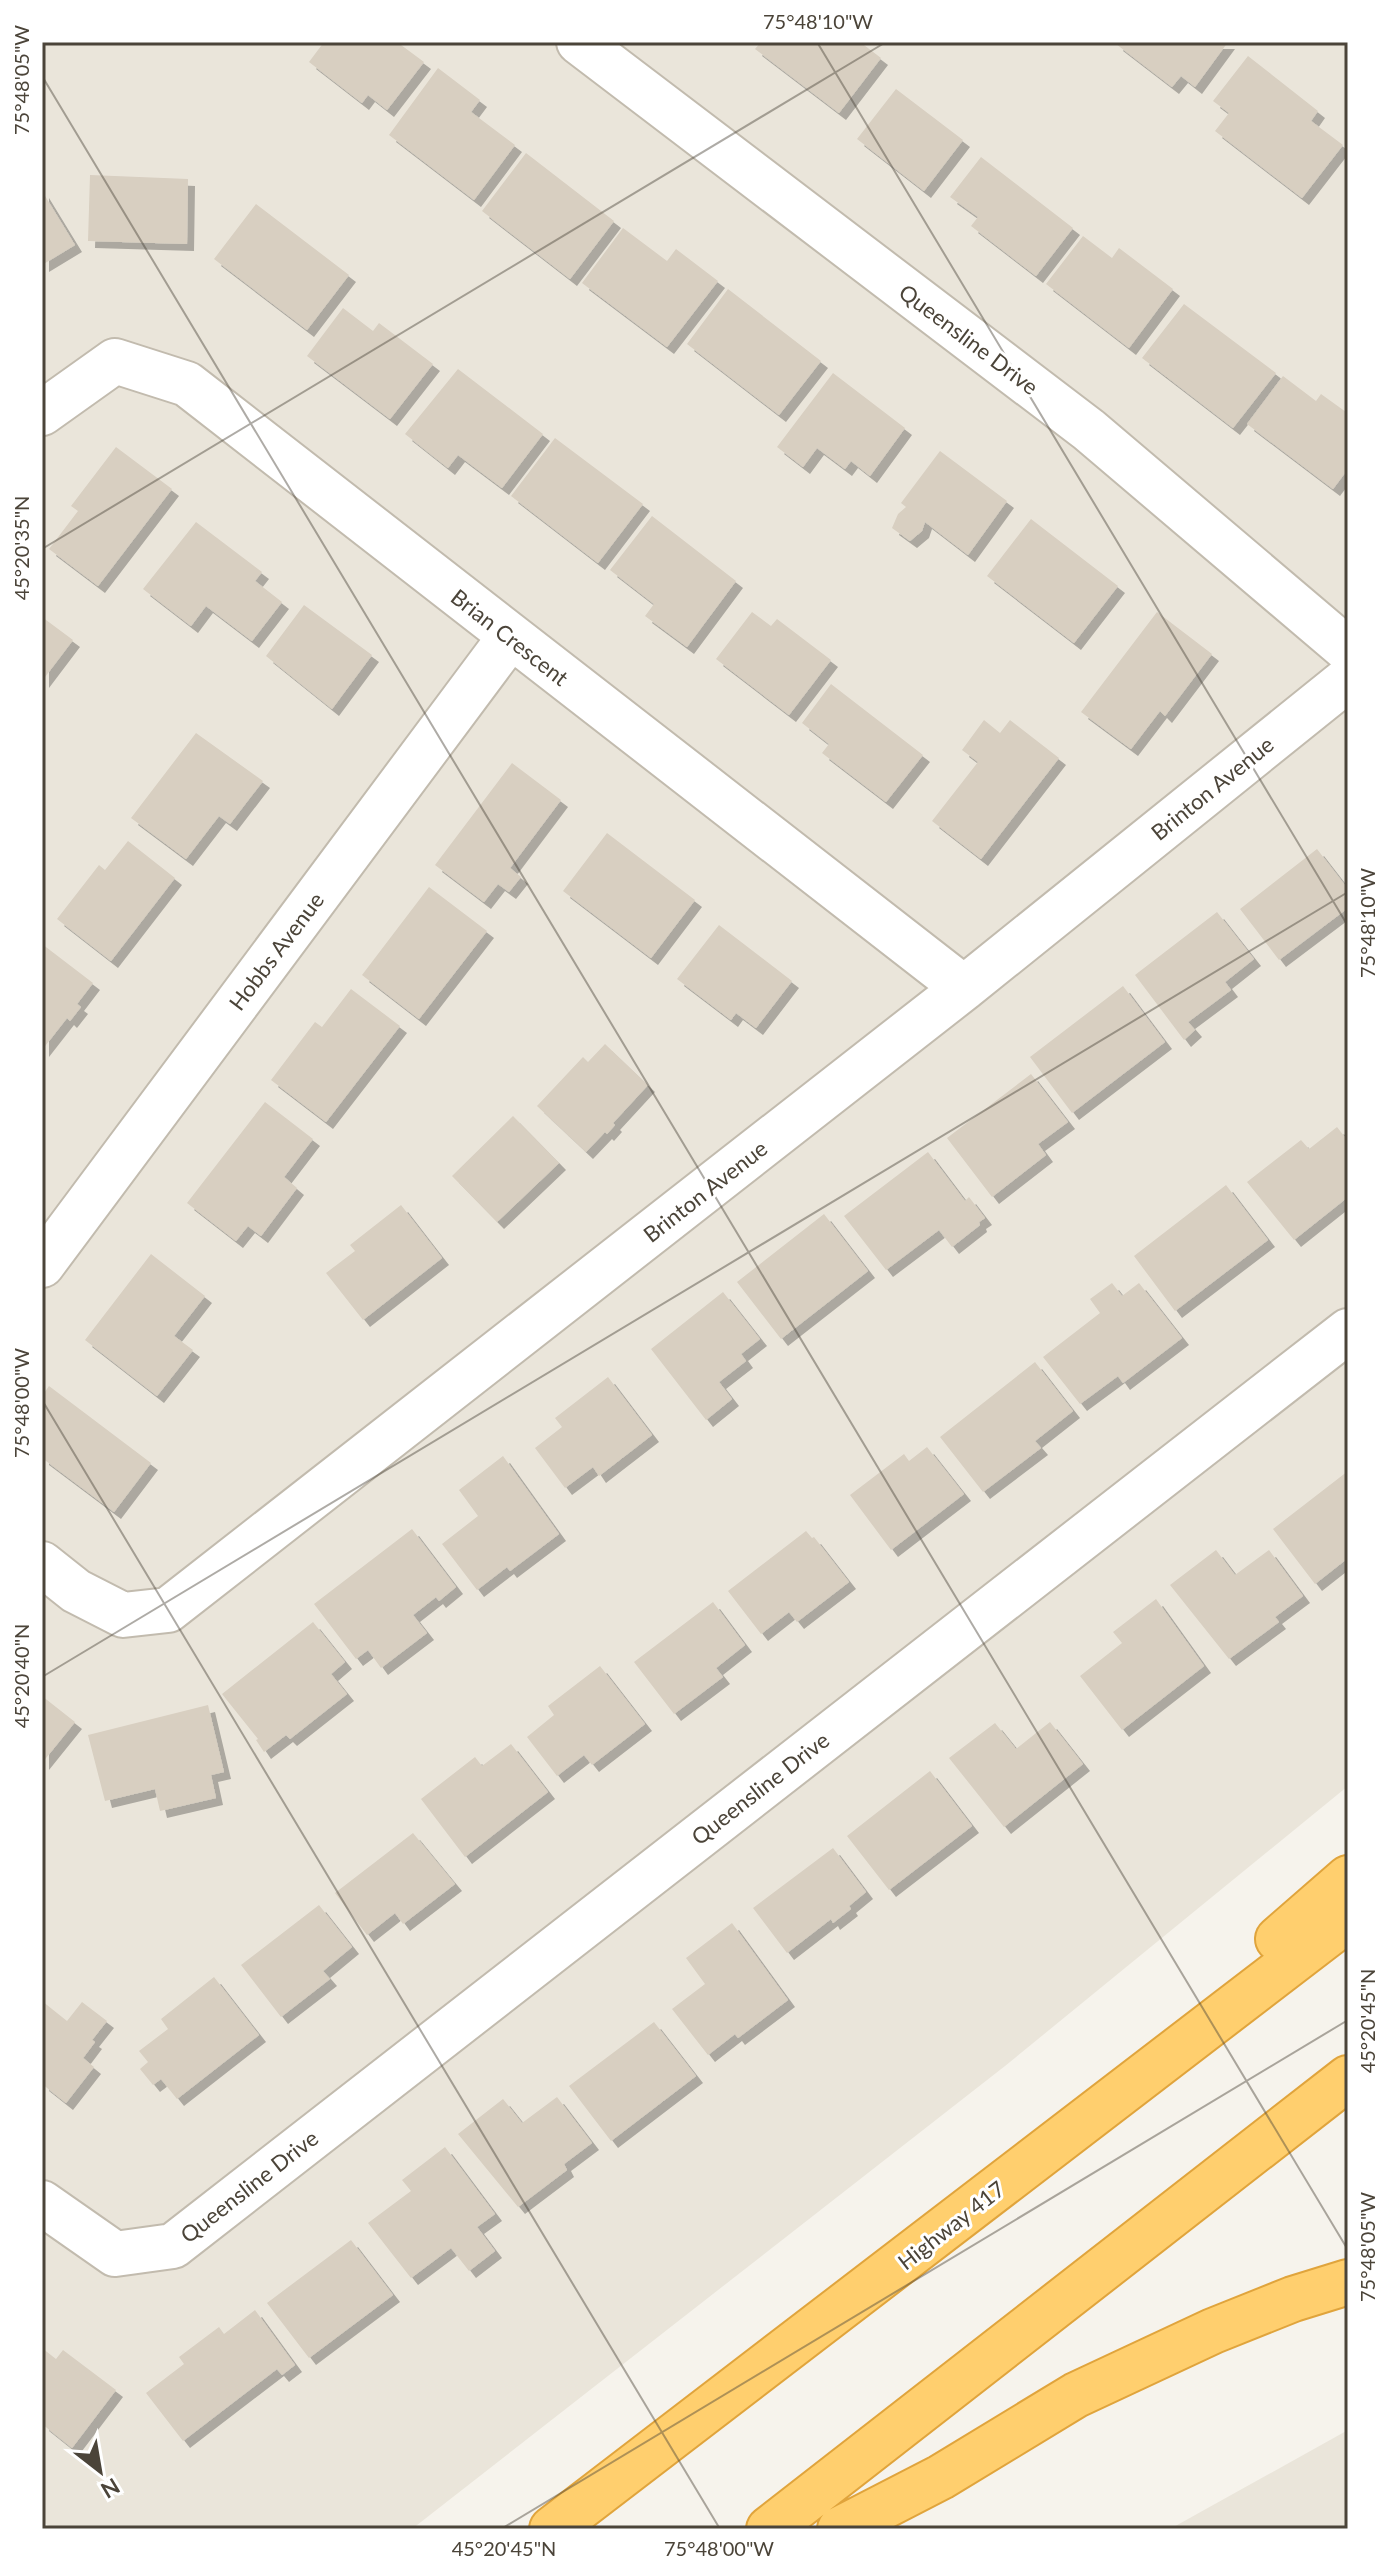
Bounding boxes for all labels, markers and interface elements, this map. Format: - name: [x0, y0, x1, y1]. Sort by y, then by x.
- text: 75°48'10"W: [763, 9, 873, 33]
- text: 75°48'05"W: [9, 25, 33, 135]
- street label: Queensline Drive: [894, 278, 1044, 400]
- text: 45°20'35"N: [9, 496, 33, 600]
- street label: Brian Crescent: [446, 583, 574, 691]
- street label: Brinton Avenue: [1145, 730, 1279, 846]
- text: 75°48'10"W: [1355, 868, 1379, 978]
- street label: Hobbs Avenue: [223, 887, 329, 1015]
- street label: Brinton Avenue: [638, 1134, 772, 1248]
- text: 75°48'00"W: [9, 1348, 33, 1458]
- text: 45°20'40"N: [9, 1624, 33, 1728]
- street label: Queensline Drive: [686, 1726, 834, 1850]
- text: 45°20'45"N: [1355, 1969, 1379, 2073]
- street label: Queensline Drive: [175, 2124, 323, 2248]
- street label: Highway 417: [892, 2175, 1010, 2275]
- text: 75°48'05"W: [1355, 2192, 1379, 2302]
- north arrow: [60, 2431, 140, 2511]
- text: N: [96, 2473, 125, 2505]
- text: 45°20'45"N: [452, 2536, 556, 2560]
- text: 75°48'00"W: [664, 2536, 774, 2560]

